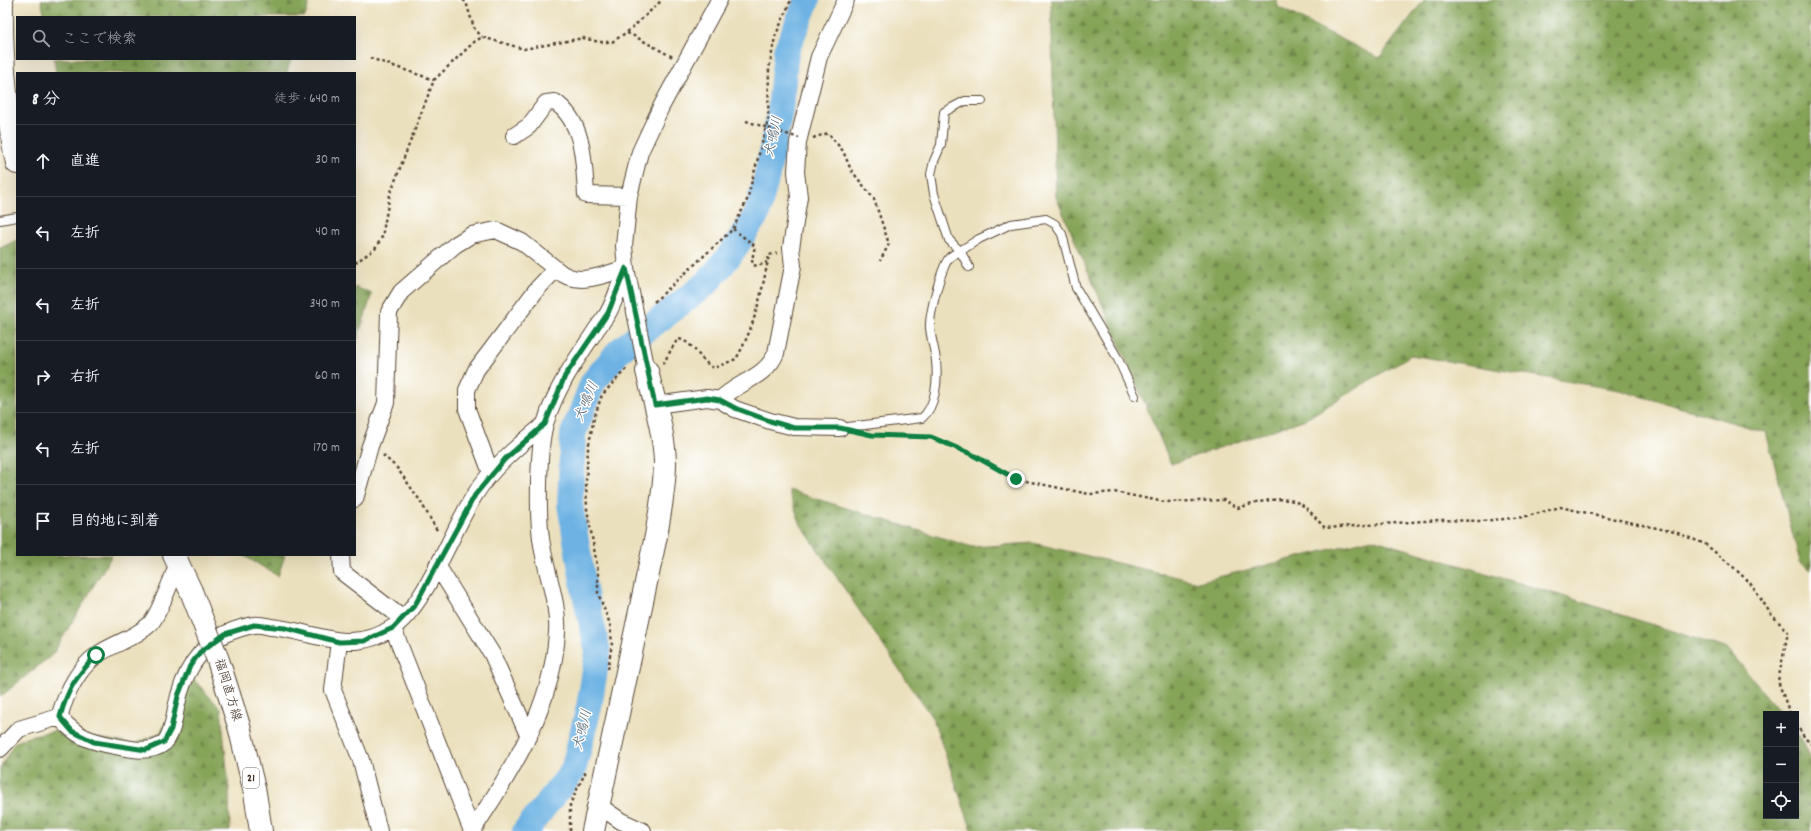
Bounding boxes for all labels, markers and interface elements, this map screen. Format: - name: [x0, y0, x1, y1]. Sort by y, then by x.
- search box: [16, 16, 356, 60]
- icon: search: [30, 27, 52, 49]
- text: ここで検索: [62, 29, 137, 51]
- text: 8 分: [32, 89, 60, 113]
- text: 徒歩 · 640 m: [274, 90, 340, 109]
- water label: 犬鳴川: [760, 114, 788, 160]
- icon: ahead: [32, 150, 54, 172]
- text: 直進: [70, 151, 100, 173]
- text: 30 m: [315, 151, 340, 170]
- icon: left: [32, 222, 54, 244]
- text: 左折: [70, 223, 100, 245]
- text: 40 m: [316, 223, 340, 242]
- icon: left: [32, 294, 54, 316]
- text: 左折: [70, 295, 100, 317]
- text: 340 m: [310, 295, 340, 314]
- icon: right: [32, 366, 54, 388]
- text: 右折: [70, 367, 100, 389]
- text: 60 m: [315, 367, 340, 386]
- water label: 犬鳴川: [569, 379, 605, 425]
- icon: left: [32, 438, 54, 460]
- text: 左折: [70, 439, 100, 461]
- text: 170 m: [313, 439, 340, 458]
- route end: [1007, 470, 1025, 488]
- icon: arrive: [32, 510, 54, 532]
- text: 目的地に到着: [70, 511, 160, 533]
- route start: [87, 646, 105, 664]
- street label: 福岡直方線: [208, 656, 246, 725]
- water label: 犬鳴川: [568, 707, 598, 753]
- map controls: [1763, 711, 1799, 819]
- button: +: [1763, 711, 1799, 747]
- button: −: [1763, 747, 1799, 783]
- road number: 21: [243, 768, 259, 788]
- button: locate: [1763, 783, 1799, 819]

